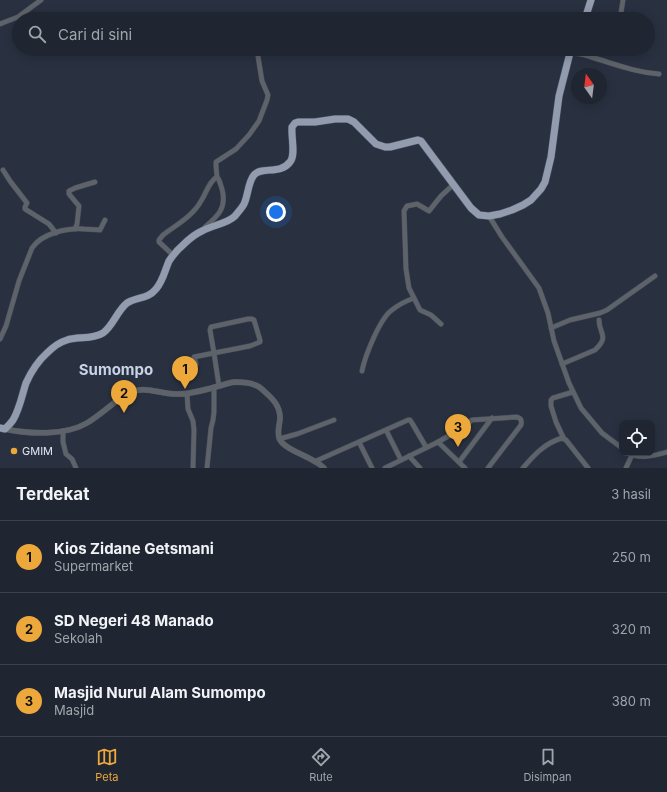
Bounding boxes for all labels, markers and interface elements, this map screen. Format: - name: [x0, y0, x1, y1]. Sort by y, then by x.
- search box: [12, 12, 655, 56]
- icon: search: [26, 23, 48, 45]
- text: Cari di sini: [58, 25, 132, 44]
- north arrow: [571, 68, 607, 104]
- your location: [266, 202, 286, 222]
- pin: 1: [172, 356, 198, 389]
- district label: Sumompo: [79, 360, 153, 379]
- pin: 2: [111, 380, 137, 413]
- pin: 3: [445, 414, 471, 447]
- map controls: [619, 420, 655, 456]
- button: locate: [619, 420, 655, 456]
- place label: GMIM: [22, 444, 53, 458]
- marker: GMIM: [9, 446, 19, 456]
- text: Terdekat: [16, 484, 89, 504]
- text: 3 hasil: [611, 486, 651, 502]
- text: Kios Zidane Getsmani: [54, 539, 214, 558]
- text: 1: [26, 549, 32, 565]
- text: 250 m: [612, 549, 651, 565]
- text: Supermarket: [54, 558, 133, 574]
- text: SD Negeri 48 Manado: [54, 611, 214, 630]
- text: 2: [25, 621, 33, 637]
- text: 320 m: [612, 621, 651, 637]
- text: Sekolah: [54, 630, 103, 646]
- text: Masjid Nurul Alam Sumompo: [54, 683, 266, 702]
- text: 3: [25, 693, 33, 709]
- text: 380 m: [612, 693, 651, 709]
- text: Masjid: [54, 702, 94, 718]
- tab: Peta: [95, 746, 119, 784]
- tab: Rute: [309, 746, 333, 784]
- tab: Disimpan: [523, 746, 572, 784]

